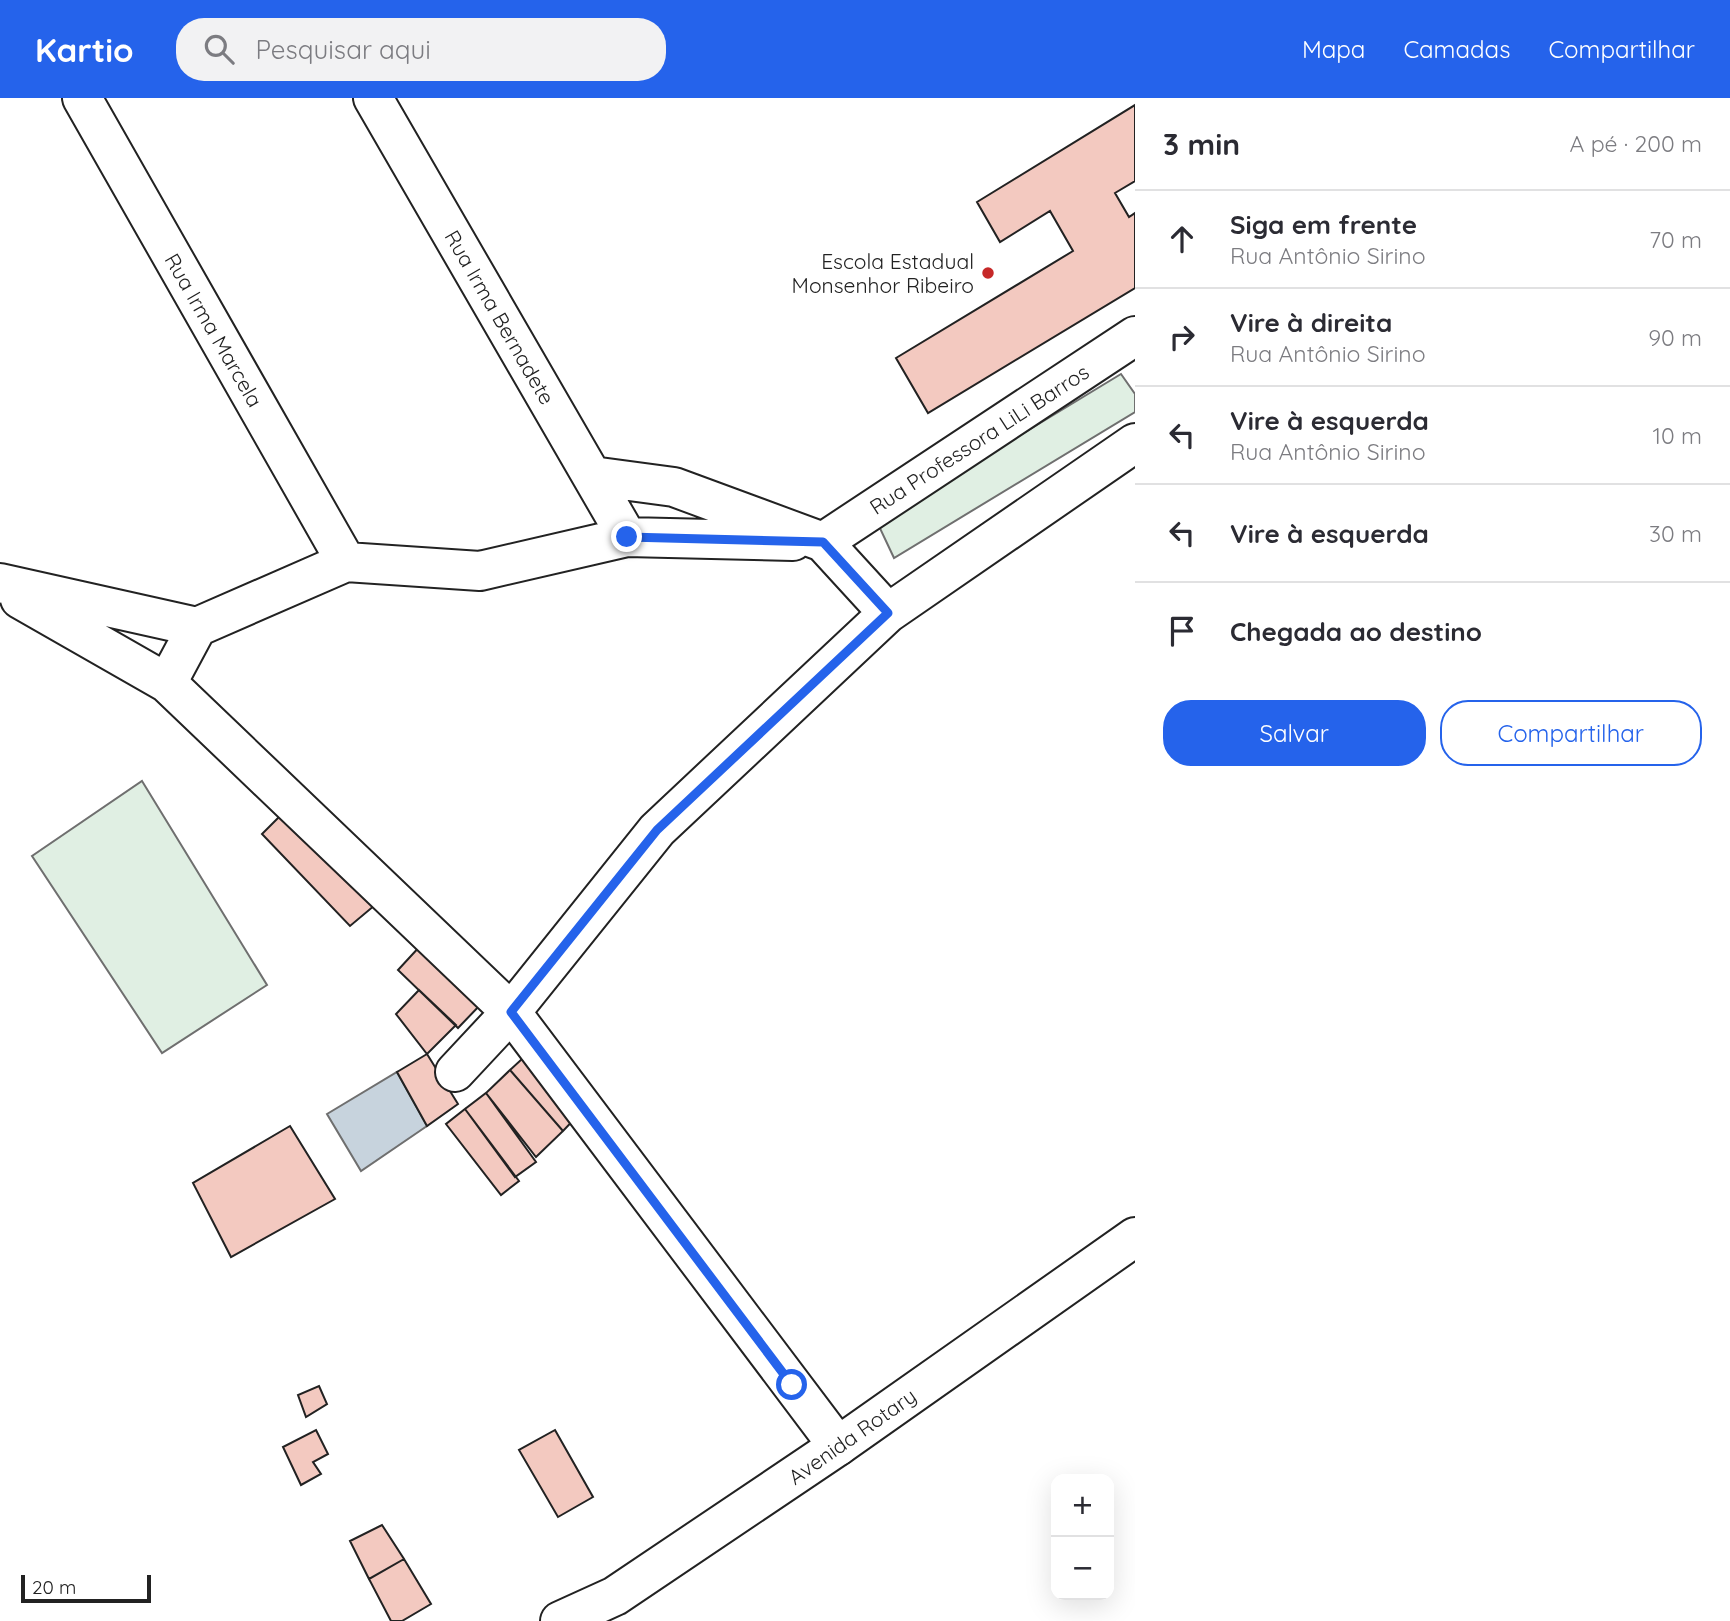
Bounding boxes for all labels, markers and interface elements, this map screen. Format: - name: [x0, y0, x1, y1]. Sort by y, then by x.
- search box: [176, 18, 666, 81]
- text: Kartio: [35, 29, 134, 70]
- icon: search: [200, 30, 238, 68]
- text: Pesquisar aqui: [256, 33, 431, 66]
- text: Mapa: [1302, 34, 1365, 64]
- text: Camadas: [1403, 34, 1510, 64]
- text: Compartilhar: [1548, 34, 1695, 64]
- text: 3 min: [1163, 125, 1240, 163]
- text: A pé · 200 m: [1569, 129, 1702, 158]
- text: Siga em frente: [1230, 208, 1417, 241]
- icon: ahead: [1163, 220, 1201, 258]
- street label: Rua Irma Bernadete: [439, 225, 561, 409]
- text: 70 m: [1649, 225, 1702, 254]
- text: Rua Antônio Sirino: [1230, 241, 1426, 270]
- street label: Rua Irma Marcela: [159, 248, 269, 412]
- place label: Escola Estadual Monsenhor Ribeiro: [792, 248, 974, 298]
- marker: Escola Estadual Monsenhor Ribeiro: [980, 265, 996, 281]
- text: Vire à direita: [1230, 306, 1392, 339]
- icon: right: [1163, 318, 1201, 356]
- text: 90 m: [1648, 323, 1702, 352]
- text: Rua Antônio Sirino: [1230, 339, 1426, 368]
- street label: Rua Professora LiLi Barros: [865, 358, 1093, 520]
- text: Vire à esquerda: [1230, 404, 1429, 437]
- icon: left: [1163, 416, 1201, 454]
- text: 10 m: [1653, 421, 1702, 450]
- text: Rua Antônio Sirino: [1230, 437, 1426, 466]
- icon: left: [1163, 514, 1201, 552]
- text: Vire à esquerda: [1230, 517, 1429, 550]
- text: 30 m: [1649, 519, 1702, 548]
- route end: [611, 521, 642, 552]
- icon: arrive: [1163, 612, 1201, 650]
- text: Chegada ao destino: [1230, 615, 1482, 648]
- button: Salvar: [1163, 700, 1426, 766]
- button: Compartilhar: [1440, 700, 1702, 766]
- route start: [776, 1369, 807, 1400]
- street label: Avenida Rotary: [783, 1382, 921, 1490]
- map controls: [1051, 1474, 1114, 1600]
- button: +: [1051, 1474, 1114, 1537]
- button: −: [1051, 1537, 1114, 1600]
- scale bar: [21, 1572, 150, 1604]
- text: 20 m: [32, 1575, 76, 1599]

